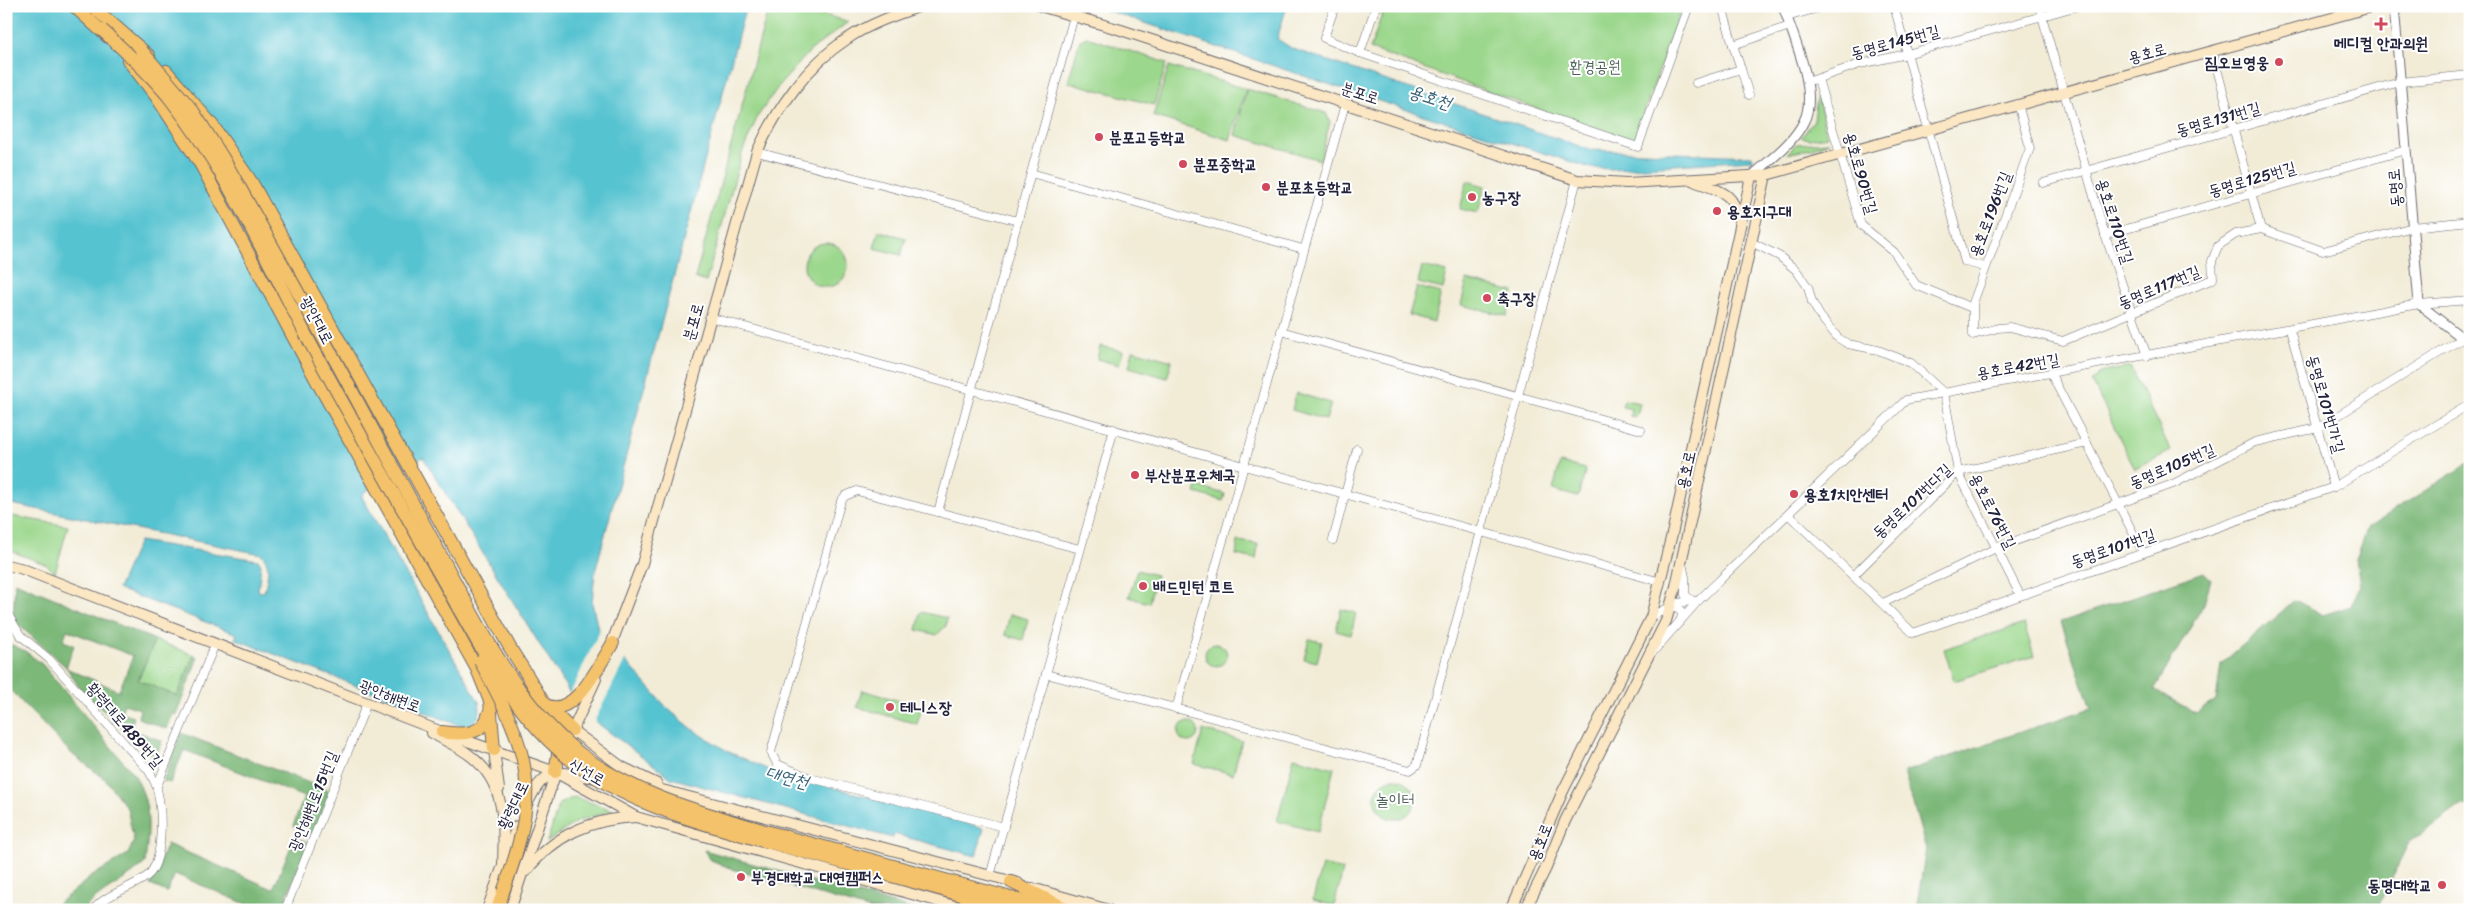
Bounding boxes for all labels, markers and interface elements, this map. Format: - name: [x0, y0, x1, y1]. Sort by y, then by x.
- street label: 동명로145번길: [1847, 16, 1943, 68]
- marker: 메디컬 안과의원: [2374, 17, 2388, 31]
- place label: 메디컬 안과의원: [2334, 29, 2428, 58]
- street label: 용호로: [2125, 34, 2169, 72]
- place label: 짐오브영웅: [2205, 48, 2269, 77]
- park label: 환경공원: [1569, 52, 1621, 81]
- marker: 짐오브영웅: [2273, 56, 2285, 68]
- street label: 분포로: [1337, 73, 1383, 113]
- water label: 용호천: [1404, 75, 1457, 119]
- street label: 동명로131번길: [2172, 93, 2264, 145]
- place label: 분포고등학교: [1109, 123, 1186, 152]
- street label: 용호로90번길: [1835, 128, 1887, 218]
- marker: 분포고등학교: [1093, 131, 1105, 143]
- place label: 분포중학교: [1193, 150, 1257, 179]
- street label: 동명로125번길: [2205, 153, 2299, 205]
- marker: 분포중학교: [1177, 158, 1189, 170]
- street label: 용호로196번길: [1960, 167, 2020, 261]
- street label: 동명로: [2379, 167, 2411, 209]
- place label: 분포초등학교: [1276, 173, 1353, 202]
- street label: 용호로110번길: [2088, 175, 2142, 268]
- marker: 분포초등학교: [1260, 181, 1272, 193]
- place label: 농구장: [1482, 183, 1521, 212]
- marker: 농구장: [1466, 191, 1478, 203]
- place label: 용호지구대: [1727, 197, 1792, 226]
- marker: 용호지구대: [1711, 205, 1723, 217]
- street label: 동명로117번길: [2113, 257, 2205, 317]
- place label: 축구장: [1497, 284, 1536, 313]
- street label: 광안대로: [292, 290, 342, 350]
- marker: 축구장: [1481, 292, 1493, 304]
- street label: 분포로: [674, 299, 712, 345]
- street label: 용호로42번길: [1974, 344, 2062, 388]
- street label: 동명로101번가길: [2298, 351, 2354, 457]
- street label: 동명로105번길: [2124, 435, 2220, 497]
- street label: 용호로: [1668, 448, 1704, 492]
- street label: 동명로101번다길: [1865, 456, 1959, 546]
- place label: 부산분포우체국: [1145, 461, 1235, 490]
- street label: 용호로76번길: [1961, 468, 2025, 554]
- marker: 부산분포우체국: [1129, 469, 1141, 481]
- place label: 용호1치안센터: [1804, 480, 1888, 509]
- marker: 용호1치안센터: [1788, 488, 1800, 500]
- street label: 동명로101번길: [2067, 520, 2160, 576]
- place label: 배드민턴 코트: [1153, 572, 1235, 601]
- marker: 배드민턴 코트: [1137, 580, 1149, 592]
- street label: 광안해변로: [355, 671, 425, 721]
- street label: 황령대로489번길: [79, 675, 171, 775]
- place label: 테니스장: [900, 693, 952, 722]
- marker: 테니스장: [884, 701, 896, 713]
- street label: 광안해변로15번길: [280, 746, 346, 856]
- street label: 신선로: [563, 750, 611, 794]
- water label: 대연천: [762, 756, 814, 798]
- street label: 황령대로: [489, 776, 537, 834]
- park label: 놀이터: [1376, 785, 1414, 814]
- street label: 용호로: [1519, 819, 1561, 865]
- place label: 부경대학교 대연캠퍼스: [751, 863, 884, 892]
- marker: 부경대학교 대연캠퍼스: [735, 871, 747, 883]
- place label: 동명대학교: [2368, 871, 2432, 900]
- marker: 동명대학교: [2436, 879, 2448, 891]

